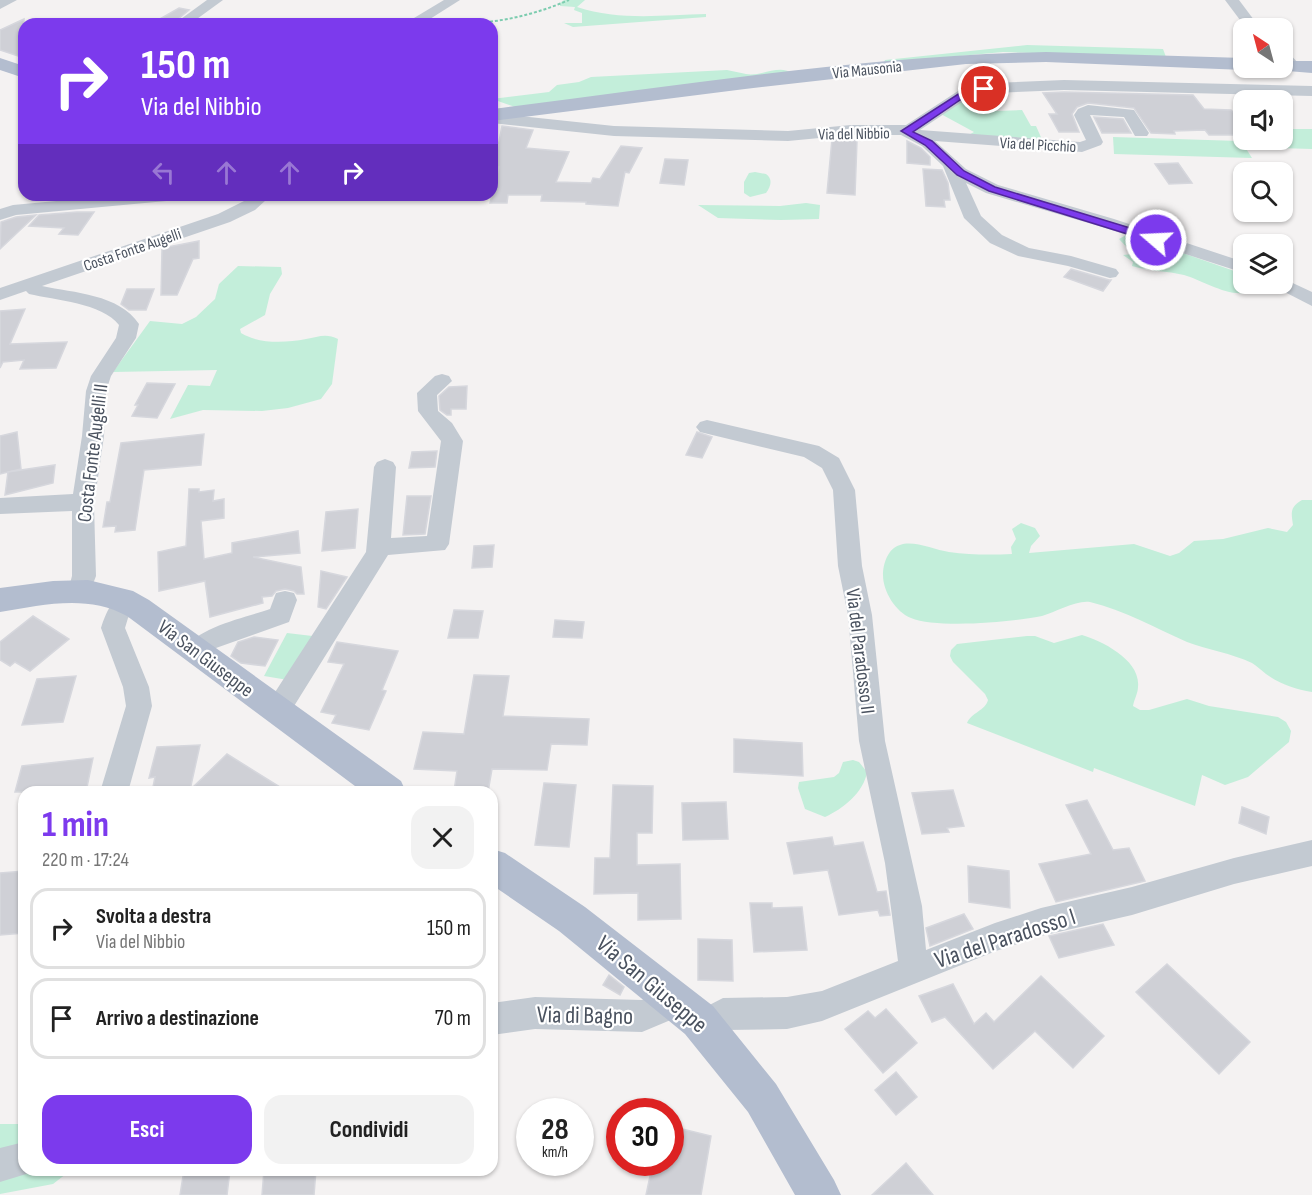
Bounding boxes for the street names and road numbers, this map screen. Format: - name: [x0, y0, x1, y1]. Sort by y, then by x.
- street label: Via Mausonia: [832, 57, 903, 84]
- street label: Via del Nibbio: [818, 124, 890, 145]
- street label: Via del Picchio: [999, 134, 1077, 157]
- street label: Costa Fonte Augelli: [81, 225, 184, 276]
- street label: Costa Fonte Augelli II: [73, 383, 113, 524]
- street label: Via del Paradosso II: [840, 587, 880, 715]
- street label: Via San Giuseppe: [153, 615, 258, 703]
- street label: Via del Paradosso I: [931, 902, 1079, 975]
- street label: Via San Giuseppe: [590, 929, 713, 1039]
- street label: Via di Bagno: [537, 1000, 633, 1031]

